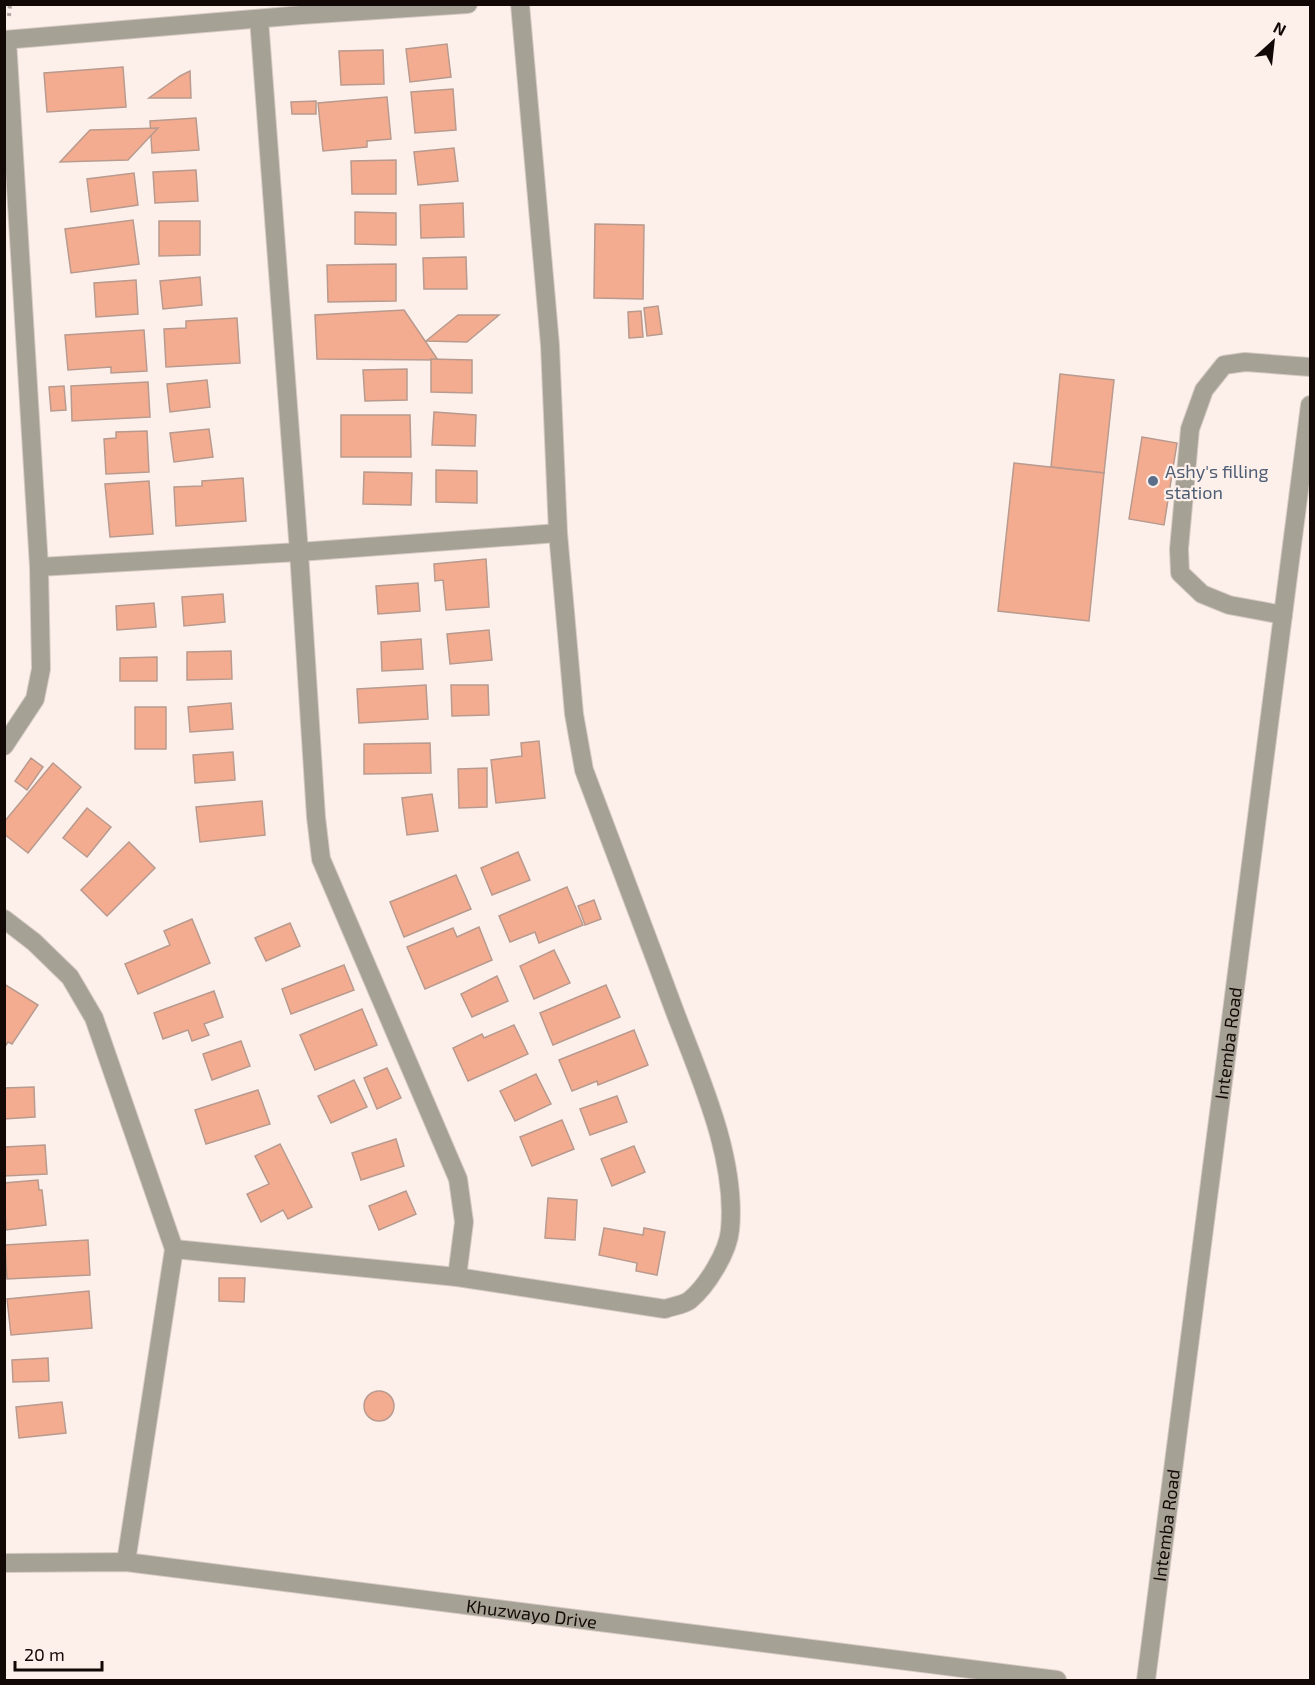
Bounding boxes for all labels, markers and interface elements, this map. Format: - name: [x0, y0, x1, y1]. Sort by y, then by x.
- north arrow: [1243, 12, 1303, 72]
- text: N: [1271, 17, 1290, 39]
- place label: Ashy's filling station: [1165, 460, 1269, 503]
- marker: Ashy's filling station: [1146, 474, 1160, 488]
- street label: Intemba Road: [1210, 986, 1246, 1101]
- street label: Intemba Road: [1148, 1468, 1184, 1583]
- street label: Khuzwayo Drive: [465, 1594, 598, 1633]
- scale bar: [15, 1634, 102, 1672]
- text: 20 m: [24, 1643, 65, 1665]

